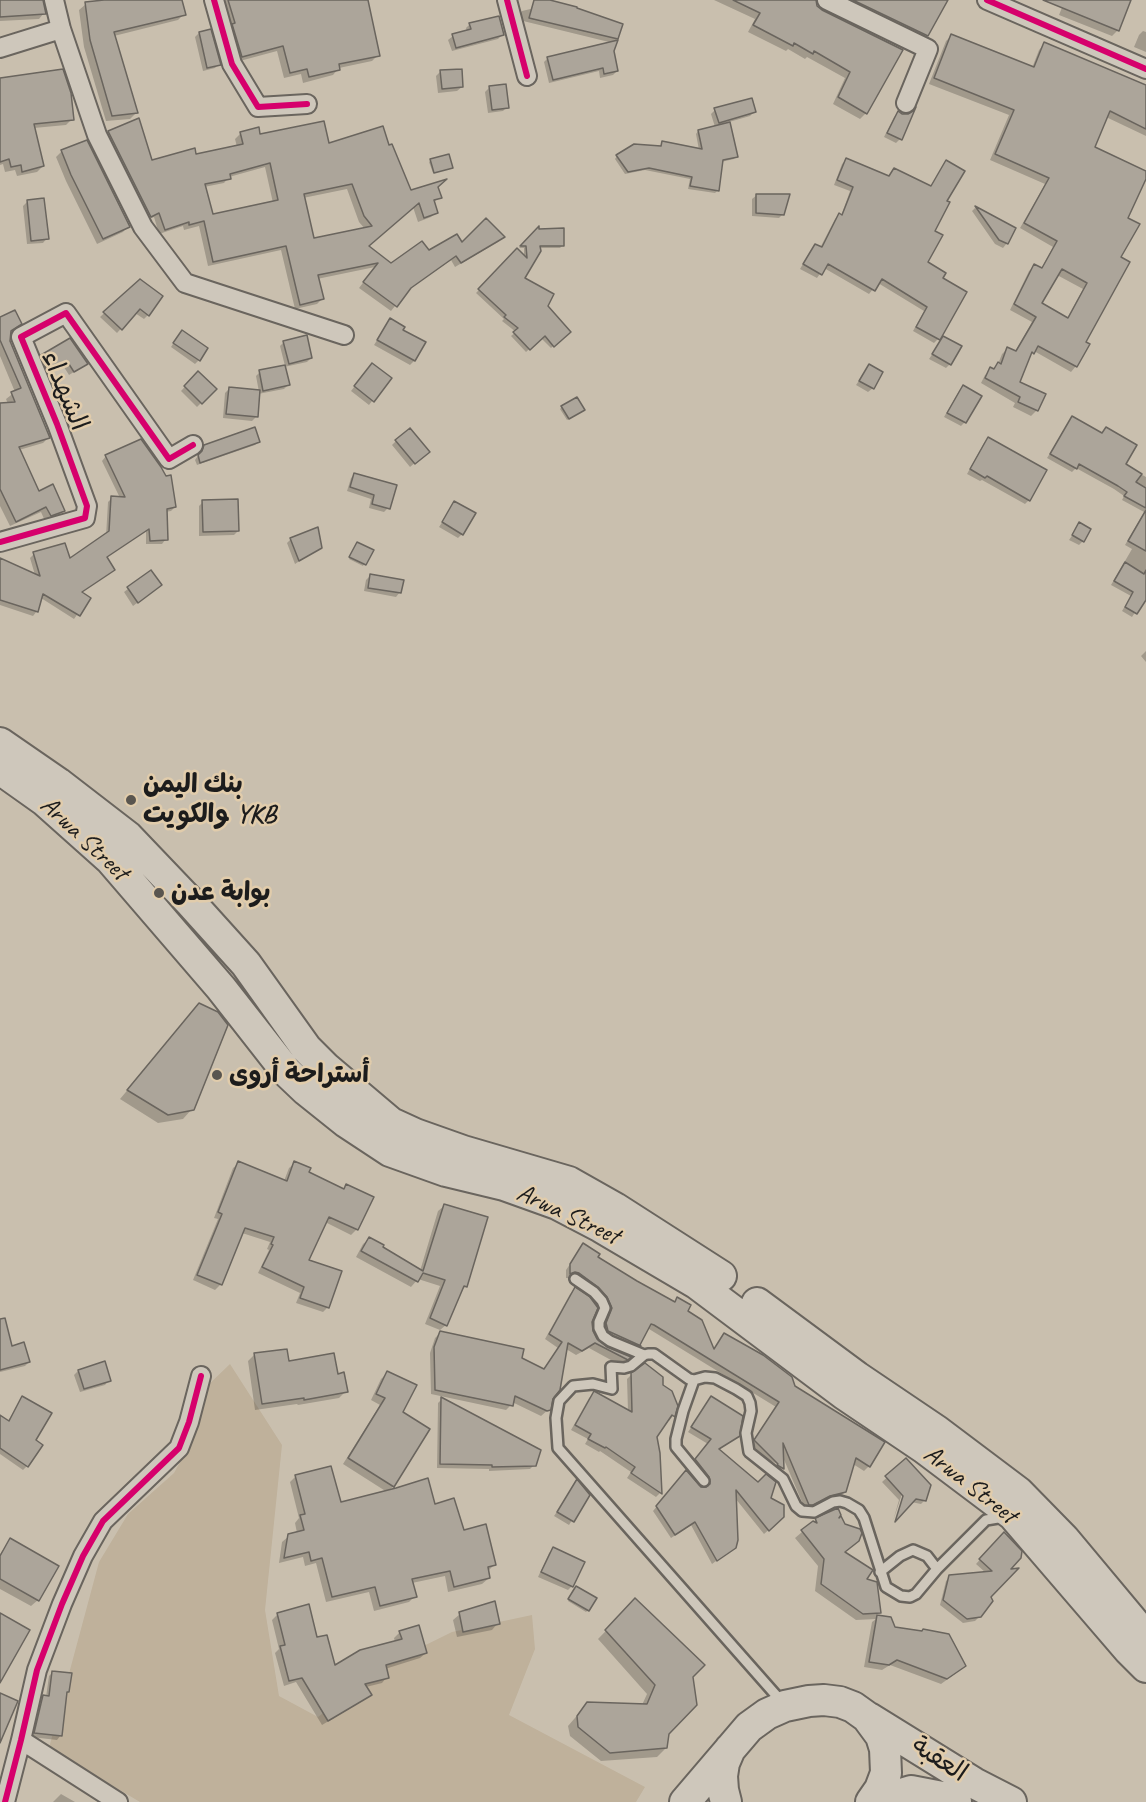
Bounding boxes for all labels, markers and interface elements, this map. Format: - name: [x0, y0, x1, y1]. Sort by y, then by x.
- street label: الشهداء: [34, 347, 94, 435]
- place label: بنك اليمن والكويت YKB: [143, 769, 276, 831]
- street label: Arwa Street: [33, 790, 135, 888]
- marker: بنك اليمن والكويت YKB: [124, 793, 138, 807]
- place label: بوابة عدن: [171, 877, 271, 909]
- marker: بوابة عدن: [152, 886, 166, 900]
- place label: أستراحة أروى: [229, 1059, 369, 1091]
- marker: أستراحة أروى: [210, 1068, 224, 1082]
- street label: Arwa Street: [512, 1178, 624, 1252]
- street label: Arwa Street: [917, 1439, 1023, 1531]
- street label: العقبة: [905, 1730, 973, 1790]

